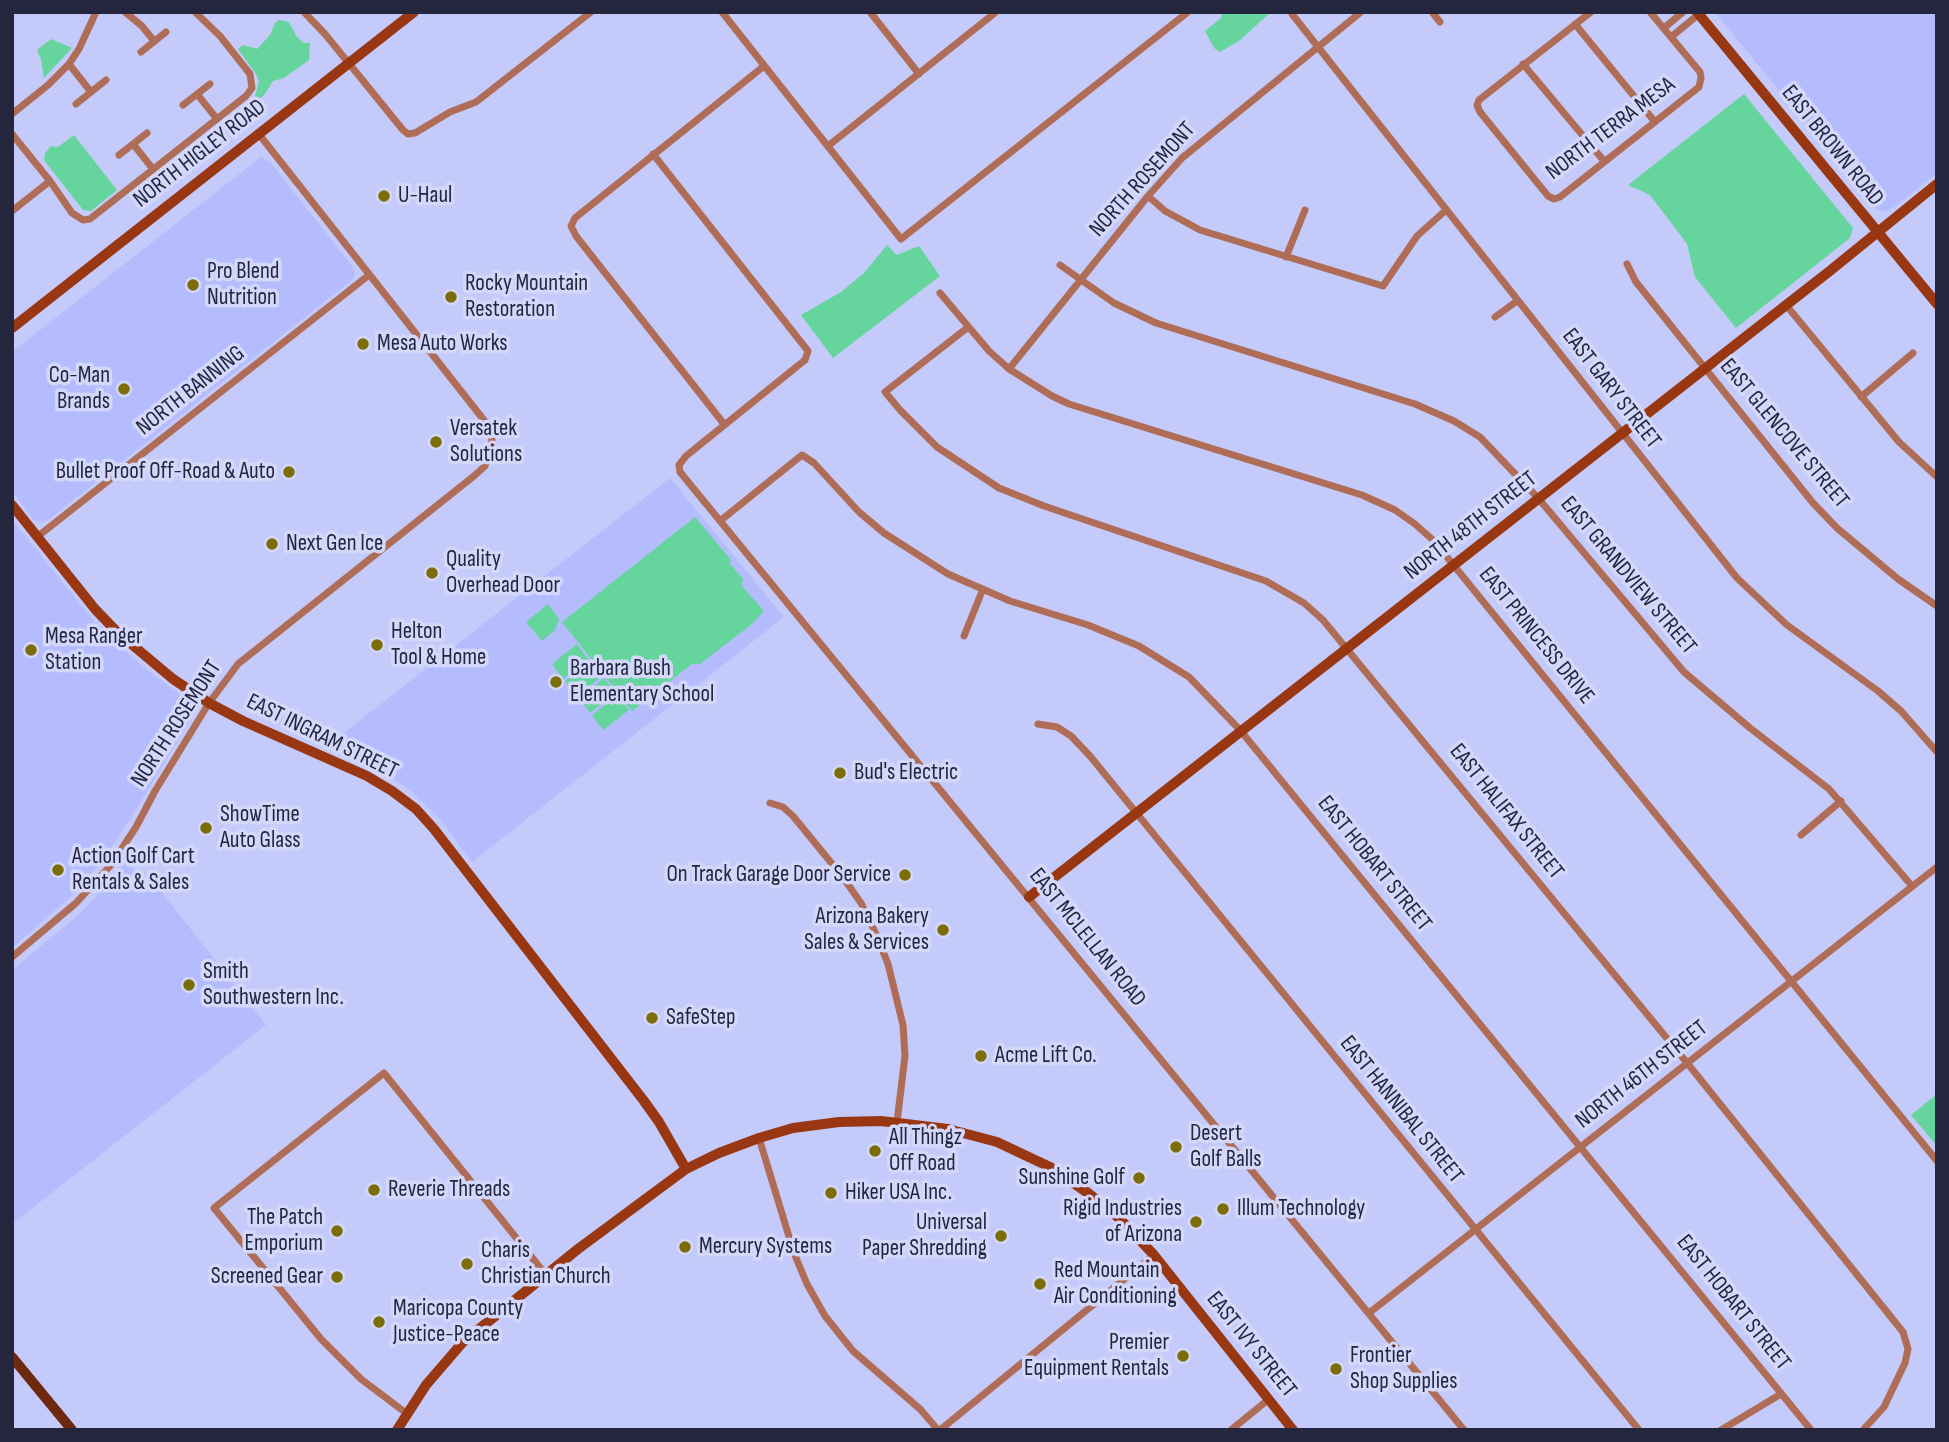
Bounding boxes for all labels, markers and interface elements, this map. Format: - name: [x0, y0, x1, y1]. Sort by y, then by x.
- street label: NORTH TERRA MESA: [1541, 72, 1681, 186]
- street label: EAST BROWN ROAD: [1775, 80, 1889, 212]
- street label: NORTH HIGLEY ROAD: [128, 94, 272, 214]
- street label: NORTH ROSEMONT: [1084, 117, 1202, 243]
- place label: U-Haul: [398, 182, 452, 210]
- marker: U-Haul: [376, 188, 392, 204]
- place label: Pro Blend Nutrition: [207, 258, 279, 312]
- place label: Rocky Mountain Restoration: [465, 270, 588, 324]
- marker: Pro Blend Nutrition: [185, 277, 201, 293]
- marker: Rocky Mountain Restoration: [443, 289, 459, 305]
- street label: EAST GARY STREET: [1556, 324, 1666, 454]
- place label: Mesa Auto Works: [377, 330, 508, 358]
- marker: Mesa Auto Works: [355, 336, 371, 352]
- street label: NORTH BANNING: [132, 340, 250, 442]
- street label: EAST GLENCOVE STREET: [1713, 354, 1855, 514]
- place label: Co-Man Brands: [49, 362, 110, 416]
- marker: Co-Man Brands: [116, 381, 132, 397]
- place label: Versatek Solutions: [450, 415, 522, 469]
- marker: Versatek Solutions: [428, 434, 444, 450]
- place label: Bullet Proof Off-Road & Auto: [56, 458, 275, 486]
- marker: Bullet Proof Off-Road & Auto: [281, 464, 297, 480]
- street label: NORTH 48TH STREET: [1399, 466, 1543, 586]
- street label: EAST GRANDVIEW STREET: [1554, 491, 1702, 661]
- place label: Next Gen Ice: [286, 530, 383, 558]
- marker: Next Gen Ice: [264, 536, 280, 552]
- place label: Quality Overhead Door: [446, 546, 560, 600]
- street label: EAST PRINCESS DRIVE: [1472, 562, 1600, 710]
- marker: Quality Overhead Door: [424, 565, 440, 581]
- place label: Helton Tool & Home: [391, 618, 486, 672]
- place label: Mesa Ranger Station: [45, 623, 143, 677]
- marker: Helton Tool & Home: [369, 637, 385, 653]
- marker: Mesa Ranger Station: [23, 642, 39, 658]
- place label: Barbara Bush Elementary School: [570, 655, 714, 709]
- street label: NORTH ROSEMONT: [126, 656, 228, 792]
- marker: Barbara Bush Elementary School: [548, 674, 564, 690]
- street label: EAST INGRAM STREET: [242, 688, 402, 786]
- street label: EAST HALIFAX STREET: [1443, 739, 1569, 885]
- place label: Bud's Electric: [854, 759, 958, 787]
- marker: Bud's Electric: [832, 765, 848, 781]
- street label: EAST HOBART STREET: [1311, 791, 1437, 937]
- place label: ShowTime Auto Glass: [220, 801, 300, 855]
- marker: ShowTime Auto Glass: [198, 820, 214, 836]
- place label: Action Golf Cart Rentals & Sales: [72, 843, 195, 897]
- place label: On Track Garage Door Service: [666, 861, 891, 889]
- marker: Action Golf Cart Rentals & Sales: [50, 862, 66, 878]
- street label: EAST MCLELLAN ROAD: [1023, 863, 1151, 1013]
- marker: On Track Garage Door Service: [897, 867, 913, 883]
- place label: Arizona Bakery Sales & Services: [804, 903, 929, 957]
- marker: Arizona Bakery Sales & Services: [935, 922, 951, 938]
- place label: Smith Southwestern Inc.: [203, 958, 344, 1012]
- marker: Smith Southwestern Inc.: [181, 977, 197, 993]
- place label: SafeStep: [666, 1004, 736, 1032]
- marker: SafeStep: [644, 1010, 660, 1026]
- street label: NORTH 46TH STREET: [1570, 1015, 1714, 1135]
- street label: EAST HANNIBAL STREET: [1333, 1031, 1469, 1189]
- place label: Acme Lift Co.: [995, 1042, 1097, 1070]
- marker: Acme Lift Co.: [973, 1048, 989, 1064]
- place label: Desert Golf Balls: [1190, 1120, 1262, 1174]
- place label: All Thingz Off Road: [889, 1124, 962, 1178]
- marker: Desert Golf Balls: [1168, 1139, 1184, 1155]
- marker: All Thingz Off Road: [867, 1143, 883, 1159]
- place label: Sunshine Golf: [1019, 1164, 1125, 1192]
- marker: Sunshine Golf: [1131, 1170, 1147, 1186]
- place label: Reverie Threads: [388, 1176, 510, 1204]
- place label: Hiker USA Inc.: [845, 1179, 952, 1207]
- marker: Reverie Threads: [366, 1182, 382, 1198]
- marker: Hiker USA Inc.: [823, 1185, 839, 1201]
- place label: Rigid Industries of Arizona: [1063, 1195, 1182, 1249]
- place label: Illum Technology: [1237, 1195, 1365, 1223]
- marker: Illum Technology: [1215, 1201, 1231, 1217]
- place label: The Patch Emporium: [244, 1204, 323, 1258]
- place label: Universal Paper Shredding: [862, 1209, 987, 1263]
- marker: Rigid Industries of Arizona: [1188, 1214, 1204, 1230]
- marker: The Patch Emporium: [329, 1223, 345, 1239]
- marker: Universal Paper Shredding: [993, 1228, 1009, 1244]
- street label: EAST HOBART STREET: [1670, 1230, 1796, 1376]
- place label: Mercury Systems: [699, 1233, 832, 1261]
- place label: Charis Christian Church: [481, 1237, 611, 1291]
- marker: Mercury Systems: [677, 1239, 693, 1255]
- marker: Charis Christian Church: [459, 1256, 475, 1272]
- place label: Red Mountain Air Conditioning: [1054, 1257, 1177, 1311]
- place label: Screened Gear: [211, 1263, 323, 1291]
- marker: Screened Gear: [329, 1269, 345, 1285]
- marker: Red Mountain Air Conditioning: [1032, 1276, 1048, 1292]
- street label: EAST IVY STREET: [1200, 1287, 1302, 1403]
- place label: Maricopa County Justice-Peace: [393, 1295, 523, 1349]
- marker: Maricopa County Justice-Peace: [371, 1314, 387, 1330]
- place label: Premier Equipment Rentals: [1024, 1329, 1169, 1383]
- place label: Frontier Shop Supplies: [1350, 1342, 1457, 1396]
- marker: Premier Equipment Rentals: [1175, 1348, 1191, 1364]
- marker: Frontier Shop Supplies: [1328, 1361, 1344, 1377]

